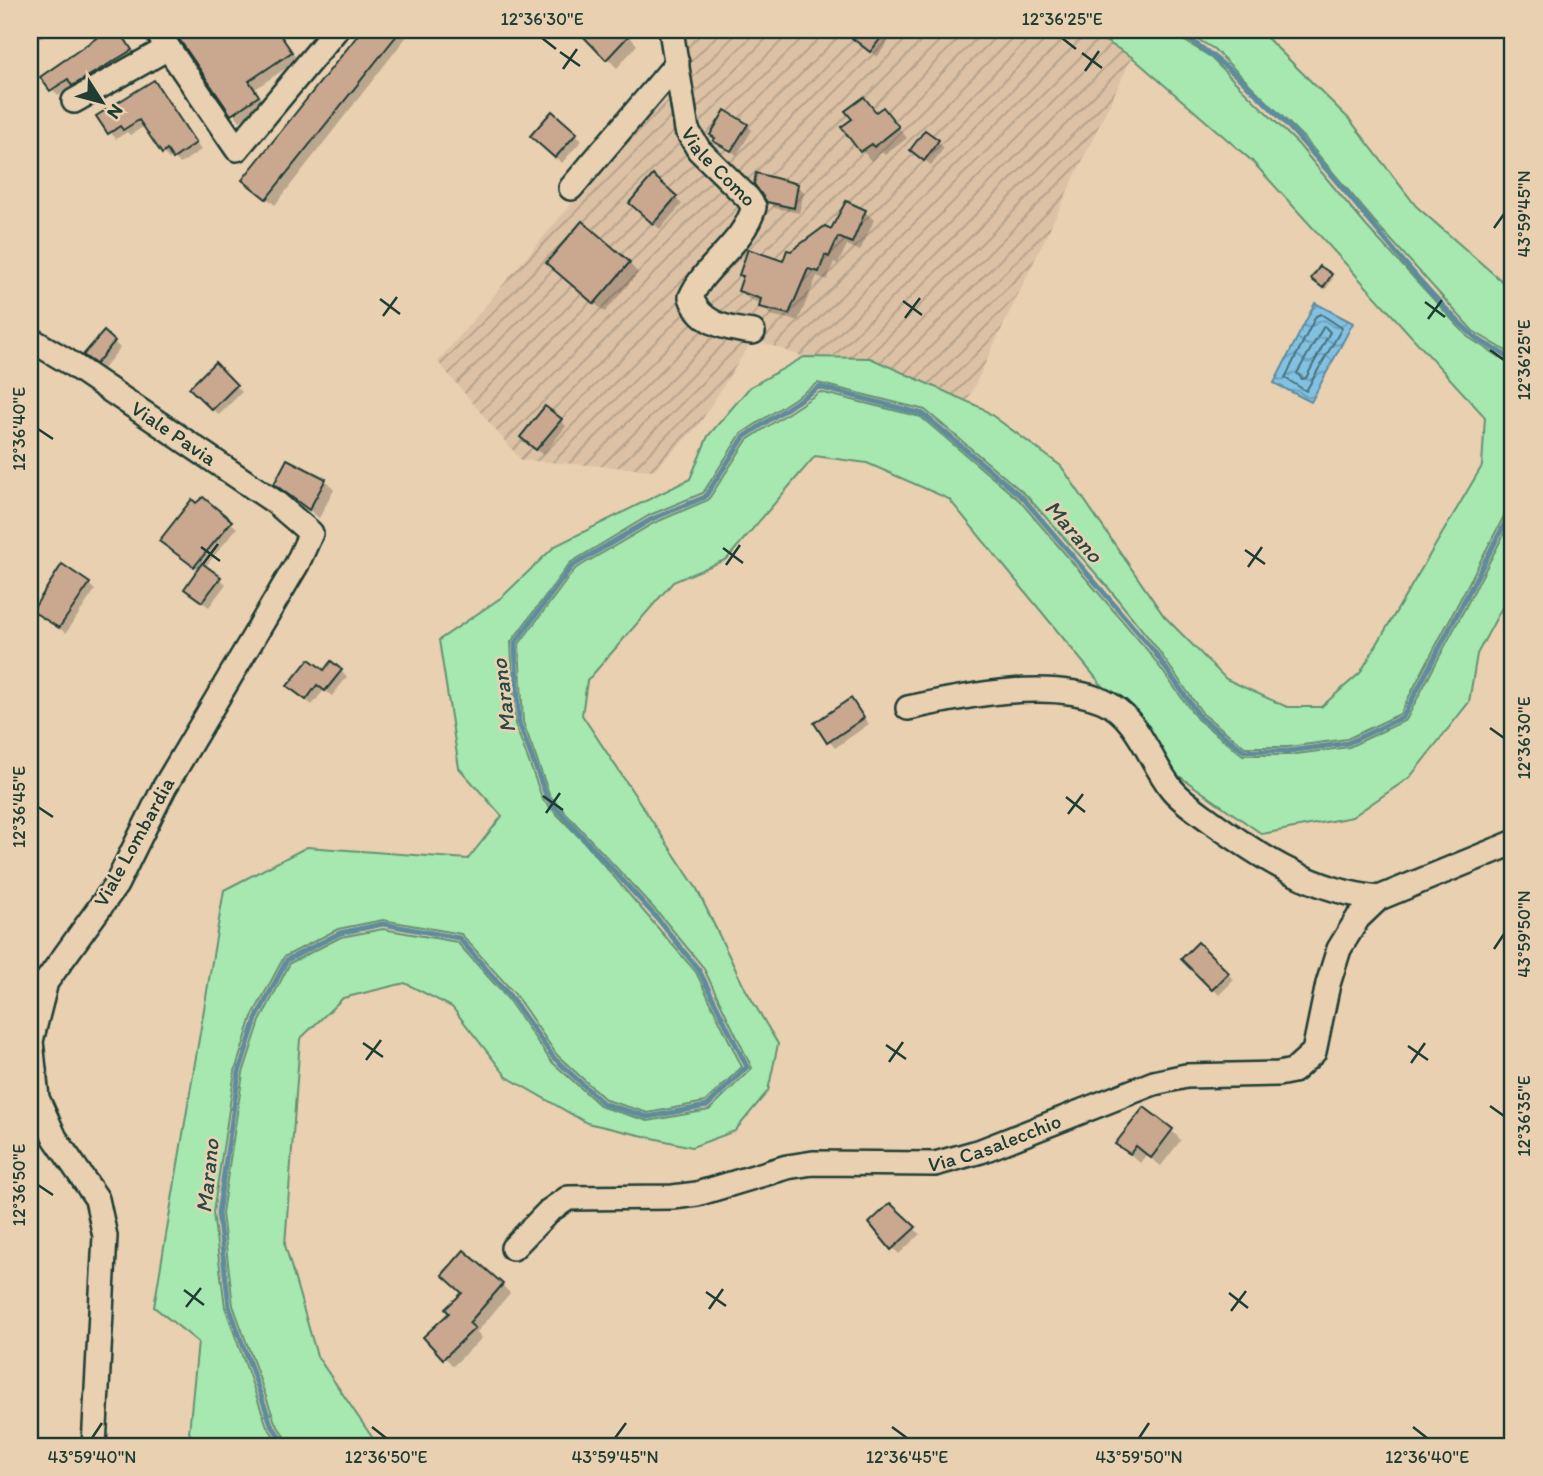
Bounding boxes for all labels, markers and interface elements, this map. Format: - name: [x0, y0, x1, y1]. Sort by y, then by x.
- text: 12°36'30"E: [500, 8, 584, 30]
- text: 12°36'25"E: [1021, 8, 1103, 30]
- north arrow: [66, 66, 136, 136]
- text: N: [102, 100, 128, 124]
- street label: Viale Como: [676, 122, 763, 211]
- text: 43°59'45"N: [1513, 170, 1535, 258]
- text: 12°36'25"E: [1513, 319, 1535, 401]
- text: 12°36'40"E: [8, 387, 30, 471]
- street label: Viale Pavia: [126, 395, 222, 471]
- water label: Marano: [1039, 494, 1110, 569]
- water label: Marano: [484, 656, 521, 735]
- text: 12°36'30"E: [1513, 696, 1535, 780]
- text: 12°36'45"E: [8, 766, 30, 848]
- street label: Viale Lombardia: [88, 773, 179, 911]
- text: 43°59'50"N: [1513, 890, 1535, 978]
- text: 12°36'35"E: [1513, 1075, 1535, 1157]
- street label: Via Casalecchio: [928, 1108, 1065, 1176]
- water label: Marano: [189, 1136, 225, 1214]
- text: 12°36'50"E: [8, 1144, 30, 1226]
- text: 43°59'40"N: [48, 1446, 136, 1468]
- text: 12°36'50"E: [345, 1446, 427, 1468]
- text: 43°59'45"N: [571, 1446, 659, 1468]
- text: 12°36'45"E: [866, 1446, 948, 1468]
- text: 43°59'50"N: [1095, 1446, 1183, 1468]
- text: 12°36'40"E: [1385, 1446, 1469, 1468]

